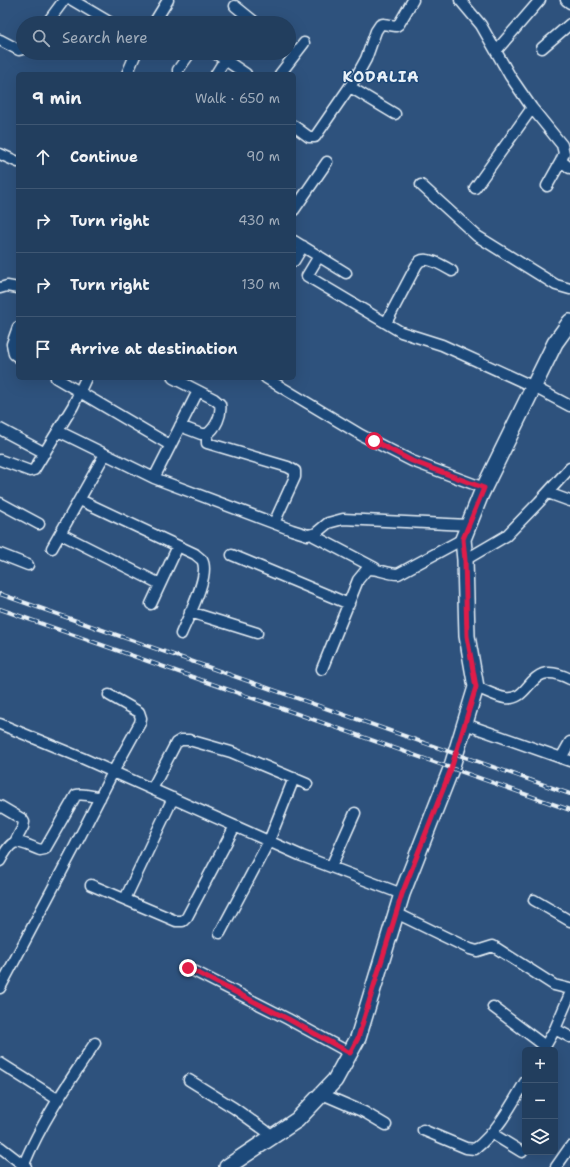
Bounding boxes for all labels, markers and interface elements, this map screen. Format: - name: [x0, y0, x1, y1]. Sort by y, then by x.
- search box: [16, 16, 296, 60]
- icon: search: [30, 27, 52, 49]
- text: Search here: [62, 28, 148, 48]
- district label: KODALIA: [342, 67, 420, 87]
- text: 9 min: [32, 87, 82, 109]
- text: Walk · 650 m: [195, 90, 280, 107]
- icon: ahead: [32, 146, 54, 168]
- text: Continue: [70, 147, 138, 167]
- text: 90 m: [246, 148, 280, 165]
- icon: right: [32, 210, 54, 232]
- text: Turn right: [70, 211, 150, 231]
- text: 430 m: [238, 212, 280, 229]
- icon: right: [32, 274, 54, 296]
- text: Turn right: [70, 275, 150, 295]
- text: 130 m: [242, 276, 280, 293]
- icon: arrive: [32, 338, 54, 360]
- text: Arrive at destination: [70, 339, 238, 359]
- route start: [365, 432, 383, 450]
- route end: [179, 959, 197, 977]
- map controls: [522, 1047, 558, 1155]
- button: +: [522, 1047, 558, 1083]
- button: −: [522, 1083, 558, 1119]
- button: layers: [522, 1119, 558, 1155]

